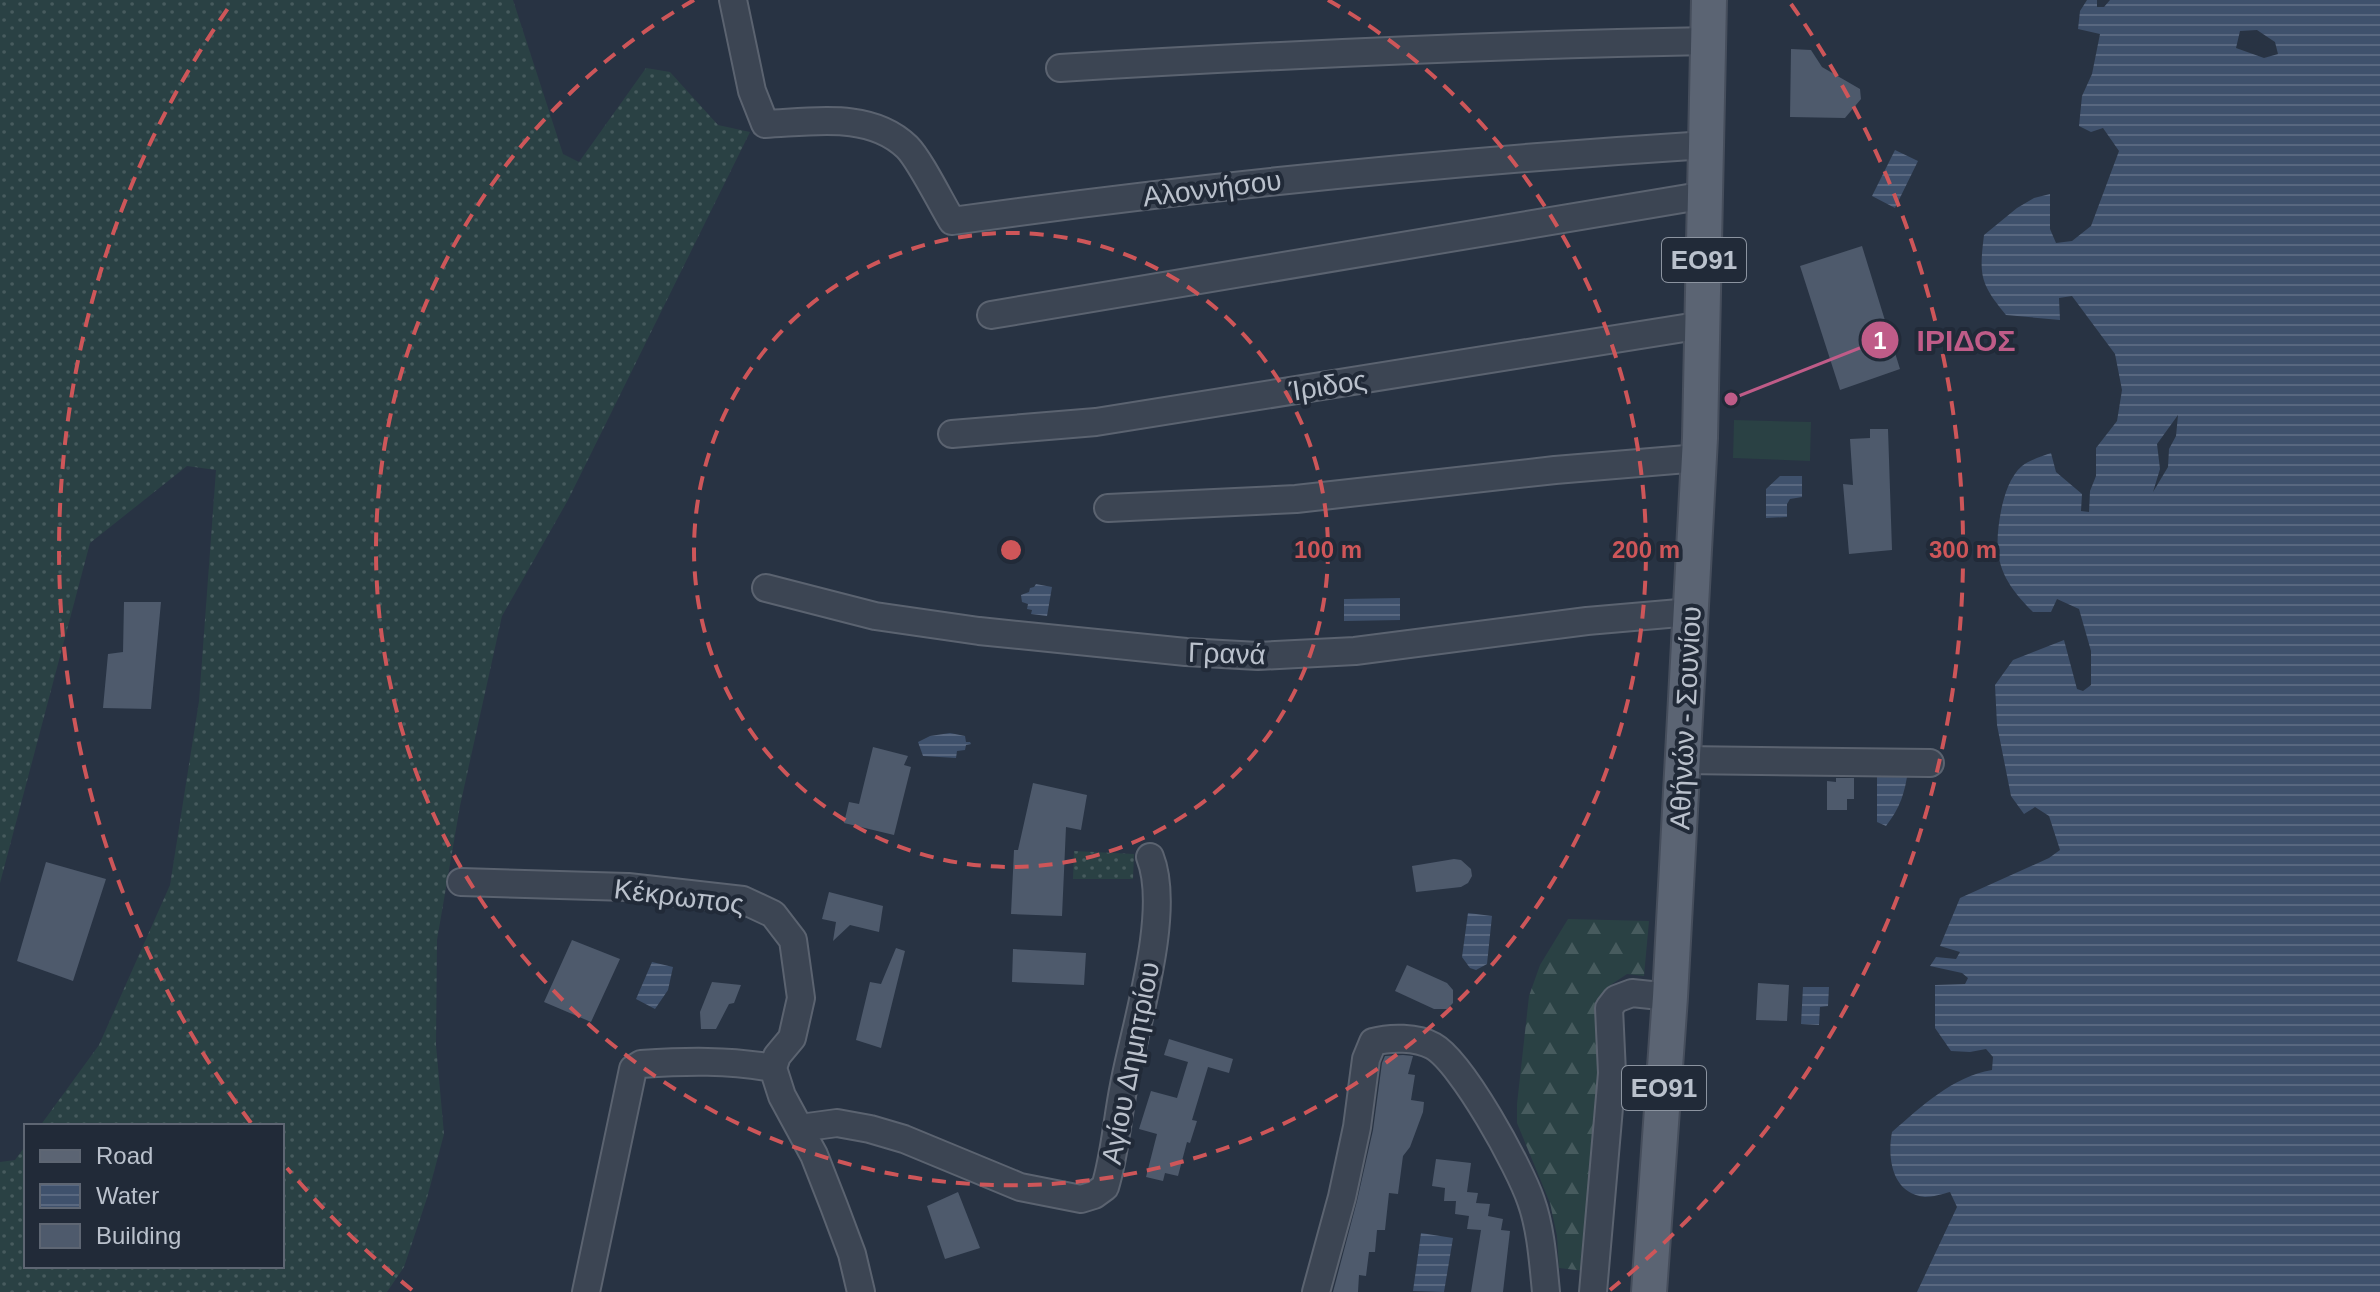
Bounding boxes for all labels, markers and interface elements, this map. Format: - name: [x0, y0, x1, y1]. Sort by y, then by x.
- street label: Αλοννήσου: [1141, 165, 1283, 212]
- road number: ΕΟ91: [1662, 238, 1746, 282]
- callout: ΙΡΙΔΟΣ: [1860, 313, 2031, 367]
- text: ΙΡΙΔΟΣ: [1917, 324, 2015, 357]
- text: 1: [1873, 327, 1887, 354]
- street label: Ίριδος: [1286, 364, 1369, 407]
- centre of rings: [997, 536, 1025, 564]
- text: 100 m: [1294, 536, 1362, 563]
- text: 200 m: [1612, 536, 1680, 563]
- text: 300 m: [1929, 536, 1997, 563]
- street label: Αθήνών - Σουνίου: [1664, 605, 1707, 831]
- street label: Γρανά: [1188, 637, 1266, 670]
- street label: Κέκρωπος: [612, 873, 746, 920]
- street label: Αγίου Δημητρίου: [1096, 959, 1165, 1167]
- road number: ΕΟ91: [1622, 1066, 1706, 1110]
- legend: [24, 1124, 284, 1268]
- text: Road: [96, 1142, 153, 1169]
- text: Water: [96, 1182, 159, 1209]
- text: Building: [96, 1222, 181, 1249]

